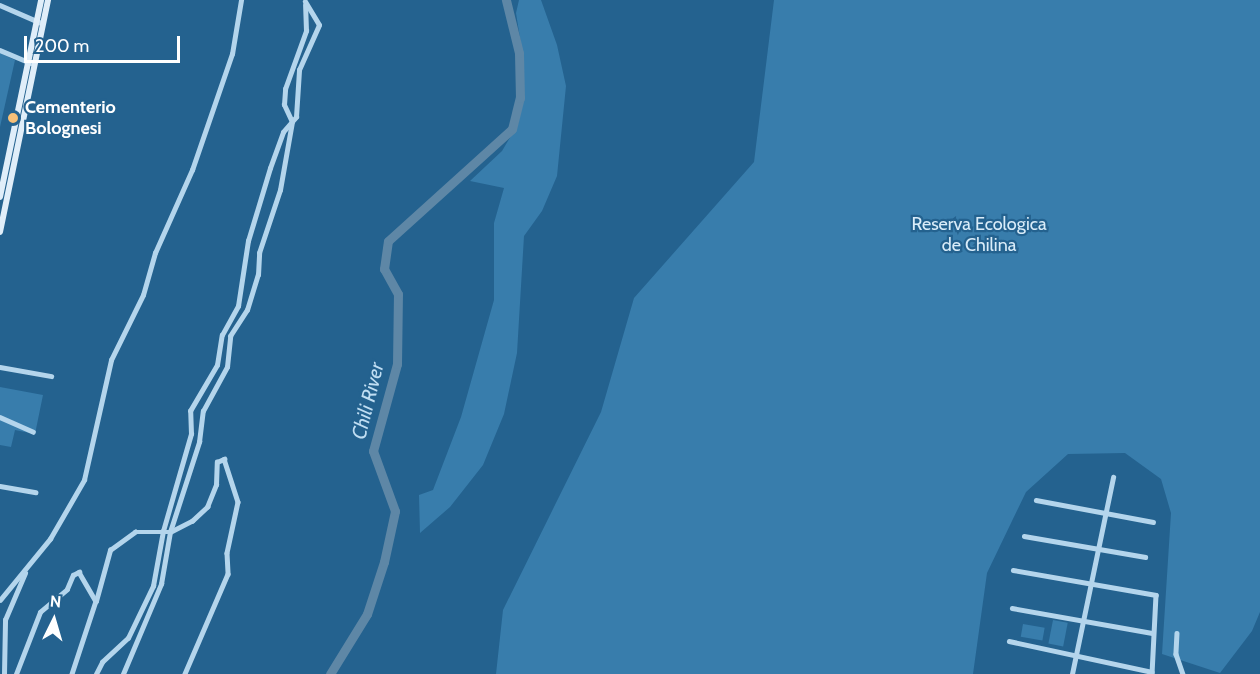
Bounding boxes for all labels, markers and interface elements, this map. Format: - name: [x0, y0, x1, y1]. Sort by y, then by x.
- scale bar: [27, 24, 183, 62]
- text: 200 m: [35, 35, 89, 57]
- place label: Cementerio Bolognesi: [25, 97, 116, 140]
- marker: Cementerio Bolognesi: [6, 111, 20, 125]
- park label: Reserva Ecologica de Chilina: [911, 214, 1047, 256]
- water label: Chili River: [347, 360, 389, 442]
- north arrow: [24, 590, 84, 650]
- text: N: [49, 592, 62, 612]

